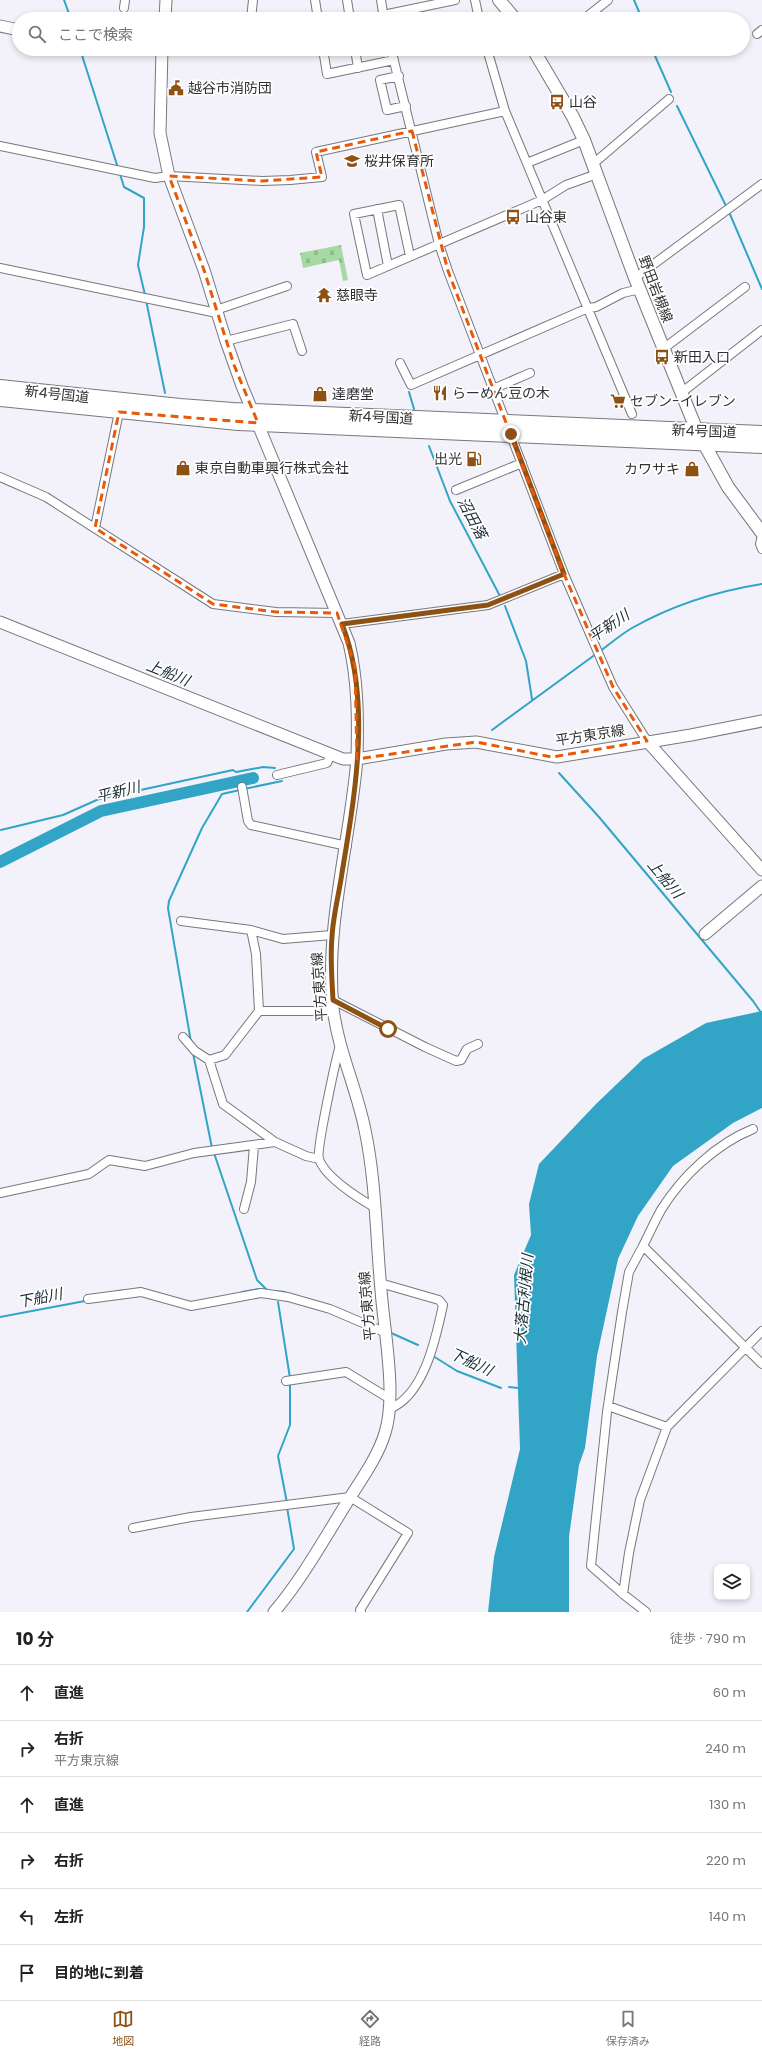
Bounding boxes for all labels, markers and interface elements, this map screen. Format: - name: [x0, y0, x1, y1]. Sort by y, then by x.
- search box: [12, 12, 750, 56]
- icon: search: [26, 23, 48, 45]
- text: ここで検索: [58, 24, 133, 45]
- place label: 越谷市消防団: [188, 78, 272, 98]
- public building icon: 越谷市消防団: [167, 79, 185, 97]
- place label: 山谷: [569, 92, 597, 112]
- bus stop icon: 山谷: [548, 93, 566, 111]
- place label: 桜井保育所: [364, 151, 434, 171]
- school or university icon: 桜井保育所: [343, 152, 361, 170]
- place label: 山谷東: [525, 207, 567, 227]
- bus stop icon: 山谷東: [504, 208, 522, 226]
- street label: 野田岩槻線: [634, 253, 678, 325]
- place label: 慈眼寺: [336, 285, 378, 305]
- temple icon: 慈眼寺: [315, 286, 333, 304]
- place label: 新田入口: [674, 347, 730, 367]
- bus stop icon: 新田入口: [653, 348, 671, 366]
- street label: 新4号国道: [24, 381, 90, 407]
- place label: らーめん豆の木: [452, 383, 550, 403]
- place label: 達磨堂: [332, 384, 374, 404]
- restaurant icon: らーめん豆の木: [431, 384, 449, 402]
- shop icon: 達磨堂: [311, 385, 329, 403]
- place label: セブン-イレブン: [630, 391, 736, 411]
- supermarket icon: セブン-イレブン: [609, 392, 627, 410]
- street label: 新4号国道: [348, 405, 414, 429]
- street label: 新4号国道: [671, 420, 737, 442]
- route end: [502, 425, 520, 443]
- place label: 出光: [434, 449, 462, 469]
- fuel station icon: 出光: [465, 450, 483, 468]
- place label: 東京自動車興行株式会社: [195, 458, 349, 478]
- shop icon: 東京自動車興行株式会社: [174, 459, 192, 477]
- place label: カワサキ: [624, 459, 680, 479]
- shop icon: カワサキ: [683, 460, 701, 478]
- water label: 沼田落: [453, 493, 493, 544]
- water label: 平新川: [584, 603, 635, 647]
- water label: 上船川: [143, 654, 195, 691]
- street label: 平方東京線: [554, 720, 626, 750]
- water label: 平新川: [93, 775, 144, 807]
- water label: 上船川: [643, 855, 689, 904]
- street label: 平方東京線: [307, 951, 331, 1023]
- route start: [379, 1020, 397, 1038]
- water label: 大落古利根川: [509, 1251, 538, 1345]
- street label: 平方東京線: [354, 1270, 380, 1342]
- water label: 下船川: [16, 1283, 66, 1312]
- water label: 下船川: [446, 1343, 498, 1381]
- map controls: [714, 1564, 750, 1600]
- button: layers: [714, 1564, 750, 1600]
- text: 10 分: [16, 1627, 54, 1651]
- text: 徒歩 · 790 m: [670, 1629, 746, 1648]
- icon: ahead: [16, 1682, 38, 1704]
- text: 直進: [54, 1682, 84, 1703]
- text: 60 m: [713, 1683, 746, 1702]
- text: 右折: [54, 1728, 84, 1749]
- icon: right: [16, 1738, 38, 1760]
- text: 240 m: [705, 1739, 746, 1758]
- text: 平方東京線: [54, 1751, 119, 1770]
- icon: ahead: [16, 1794, 38, 1816]
- text: 直進: [54, 1794, 84, 1815]
- text: 130 m: [709, 1795, 746, 1814]
- icon: right: [16, 1850, 38, 1872]
- text: 右折: [54, 1850, 84, 1871]
- text: 220 m: [706, 1851, 746, 1870]
- icon: left: [16, 1906, 38, 1928]
- text: 左折: [54, 1906, 84, 1927]
- text: 140 m: [709, 1907, 746, 1926]
- icon: arrive: [16, 1962, 38, 1984]
- text: 目的地に到着: [54, 1962, 144, 1983]
- tab: 地図: [112, 2008, 134, 2050]
- tab: 経路: [359, 2008, 381, 2050]
- tab: 保存済み: [606, 2008, 650, 2050]

